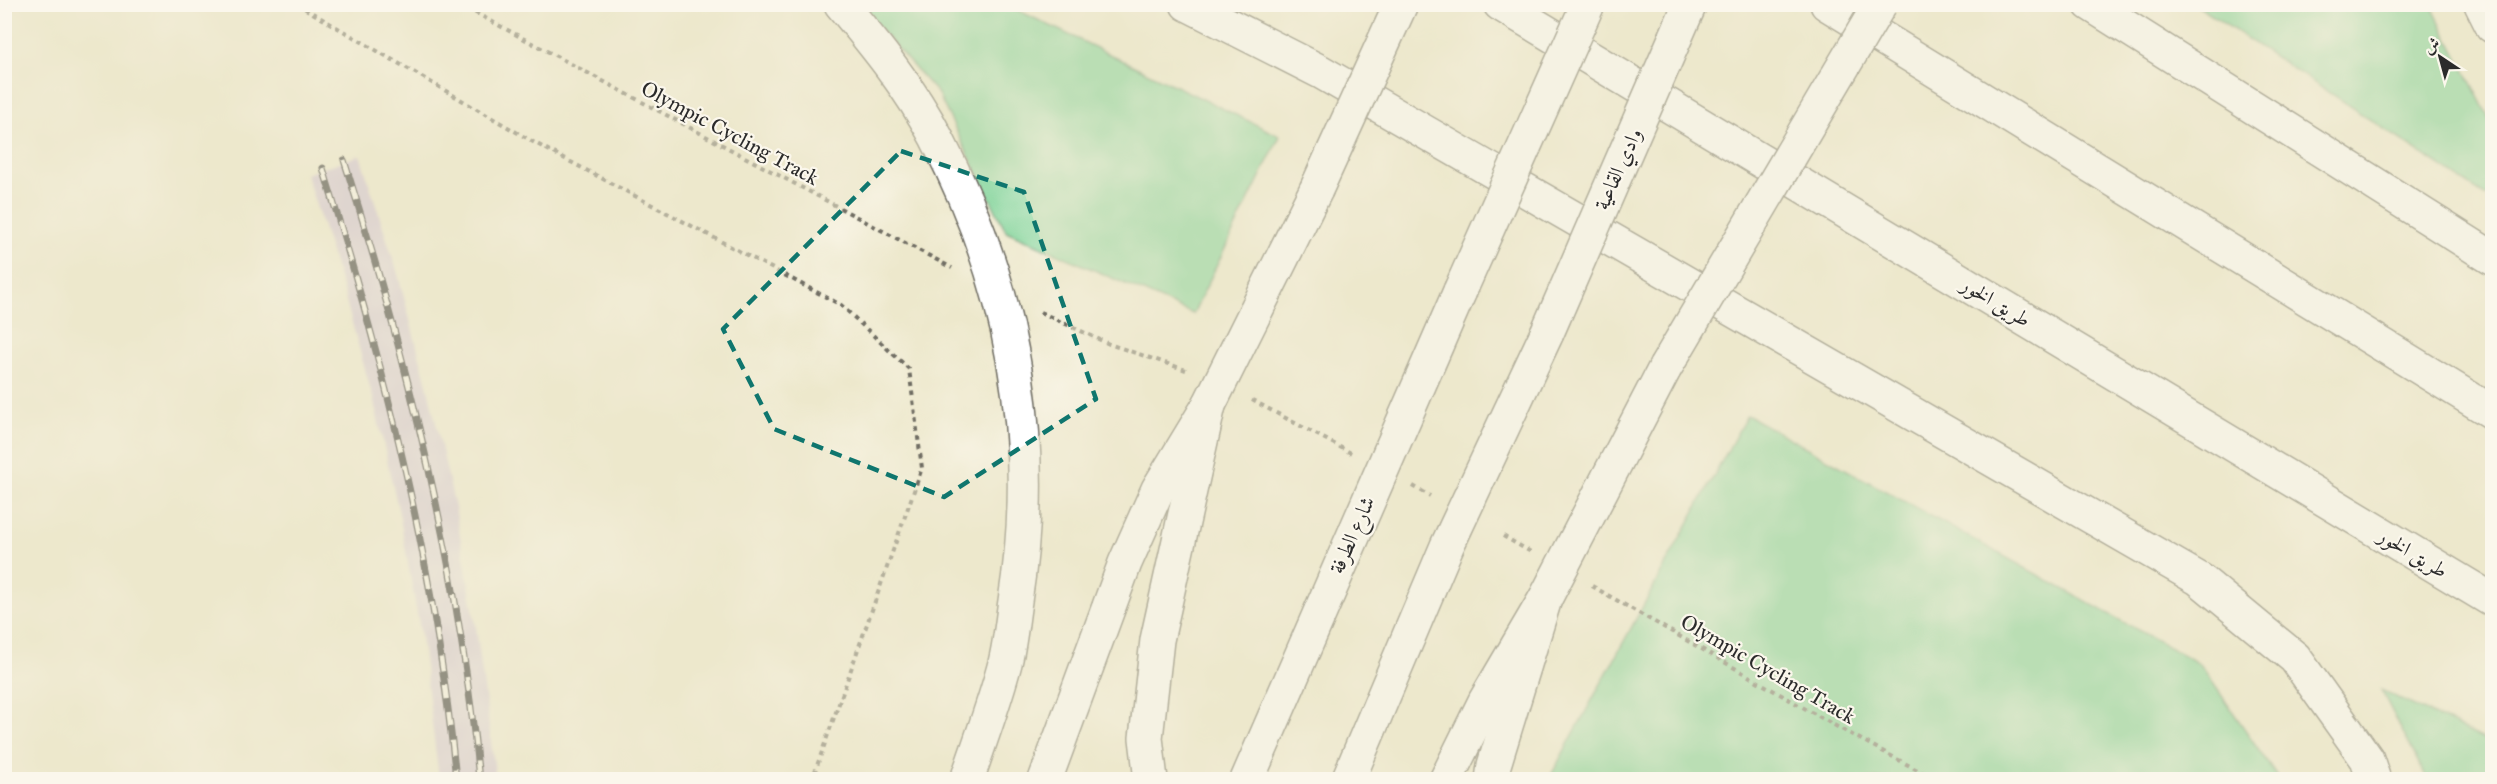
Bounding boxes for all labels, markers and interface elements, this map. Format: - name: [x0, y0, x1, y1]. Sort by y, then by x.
- north arrow: [2410, 27, 2470, 87]
- text: ش: [2419, 33, 2443, 58]
- street label: Olympic Cycling Track: [637, 75, 824, 191]
- street label: وادي القاعية: [1588, 124, 1650, 215]
- street label: طريق الخور: [1955, 270, 2035, 333]
- street label: شارع الطرفة: [1323, 492, 1385, 580]
- street label: طريق الخور: [2372, 521, 2452, 584]
- street label: Olympic Cycling Track: [1676, 608, 1860, 730]

